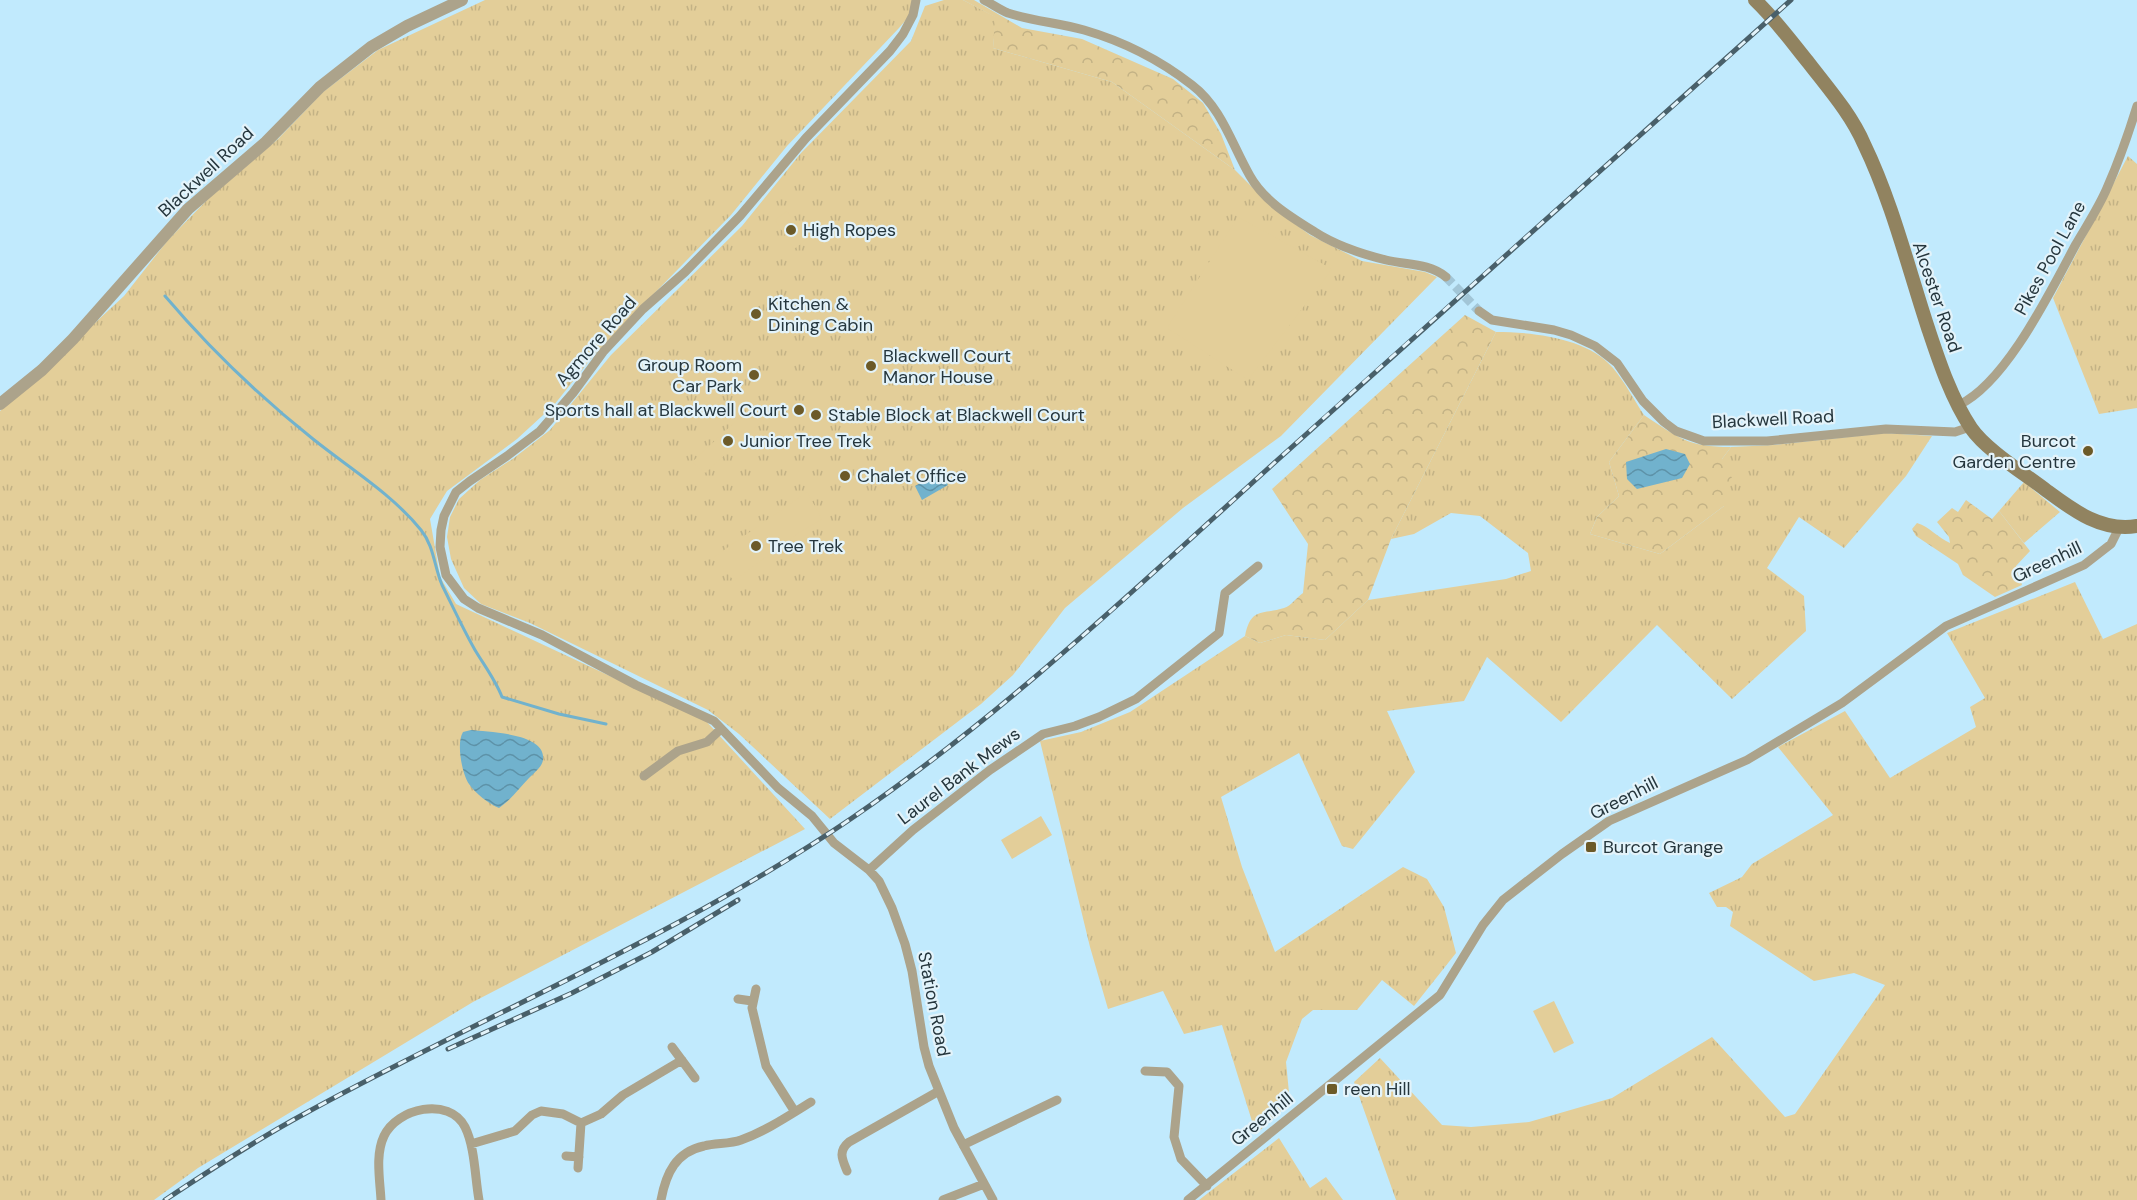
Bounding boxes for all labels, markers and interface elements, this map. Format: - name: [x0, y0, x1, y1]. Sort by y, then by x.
- street label: Blackwell Road: [153, 121, 259, 223]
- street label: Pikes Pool Lane: [2009, 197, 2091, 319]
- place label: High Ropes: [803, 218, 896, 242]
- marker: High Ropes: [784, 223, 798, 237]
- street label: Alcester Road: [1907, 238, 1967, 356]
- street label: Agmore Road: [550, 291, 642, 391]
- place label: Kitchen & Dining Cabin: [768, 292, 873, 337]
- marker: Kitchen & Dining Cabin: [749, 307, 763, 321]
- place label: Blackwell Court Manor House: [883, 344, 1011, 389]
- place label: Group Room Car Park: [637, 353, 742, 398]
- marker: Blackwell Court Manor House: [864, 359, 878, 373]
- marker: Group Room Car Park: [747, 368, 761, 382]
- place label: Sports hall at Blackwell Court: [545, 398, 787, 422]
- marker: Sports hall at Blackwell Court: [792, 403, 806, 417]
- place label: Stable Block at Blackwell Court: [828, 403, 1085, 427]
- street label: Blackwell Road: [1711, 404, 1835, 434]
- marker: Stable Block at Blackwell Court: [809, 408, 823, 422]
- place label: Junior Tree Trek: [740, 429, 871, 453]
- place label: Burcot Garden Centre: [1953, 429, 2076, 474]
- marker: Junior Tree Trek: [721, 434, 735, 448]
- marker: Burcot Garden Centre: [2081, 444, 2095, 458]
- place label: Chalet Office: [857, 464, 967, 488]
- marker: Chalet Office: [838, 469, 852, 483]
- place label: Tree Trek: [768, 534, 843, 558]
- street label: Greenhill: [2009, 536, 2085, 588]
- marker: Tree Trek: [749, 539, 763, 553]
- street label: Laurel Bank Mews: [893, 722, 1025, 830]
- street label: Greenhill: [1586, 771, 1662, 825]
- place label: Burcot Grange: [1603, 835, 1723, 859]
- marker: Burcot Grange: [1584, 840, 1598, 854]
- street label: Station Road: [912, 950, 956, 1058]
- place label: reen Hill: [1344, 1077, 1411, 1101]
- marker: reen Hill: [1325, 1082, 1339, 1096]
- street label: Greenhill: [1226, 1087, 1298, 1151]

